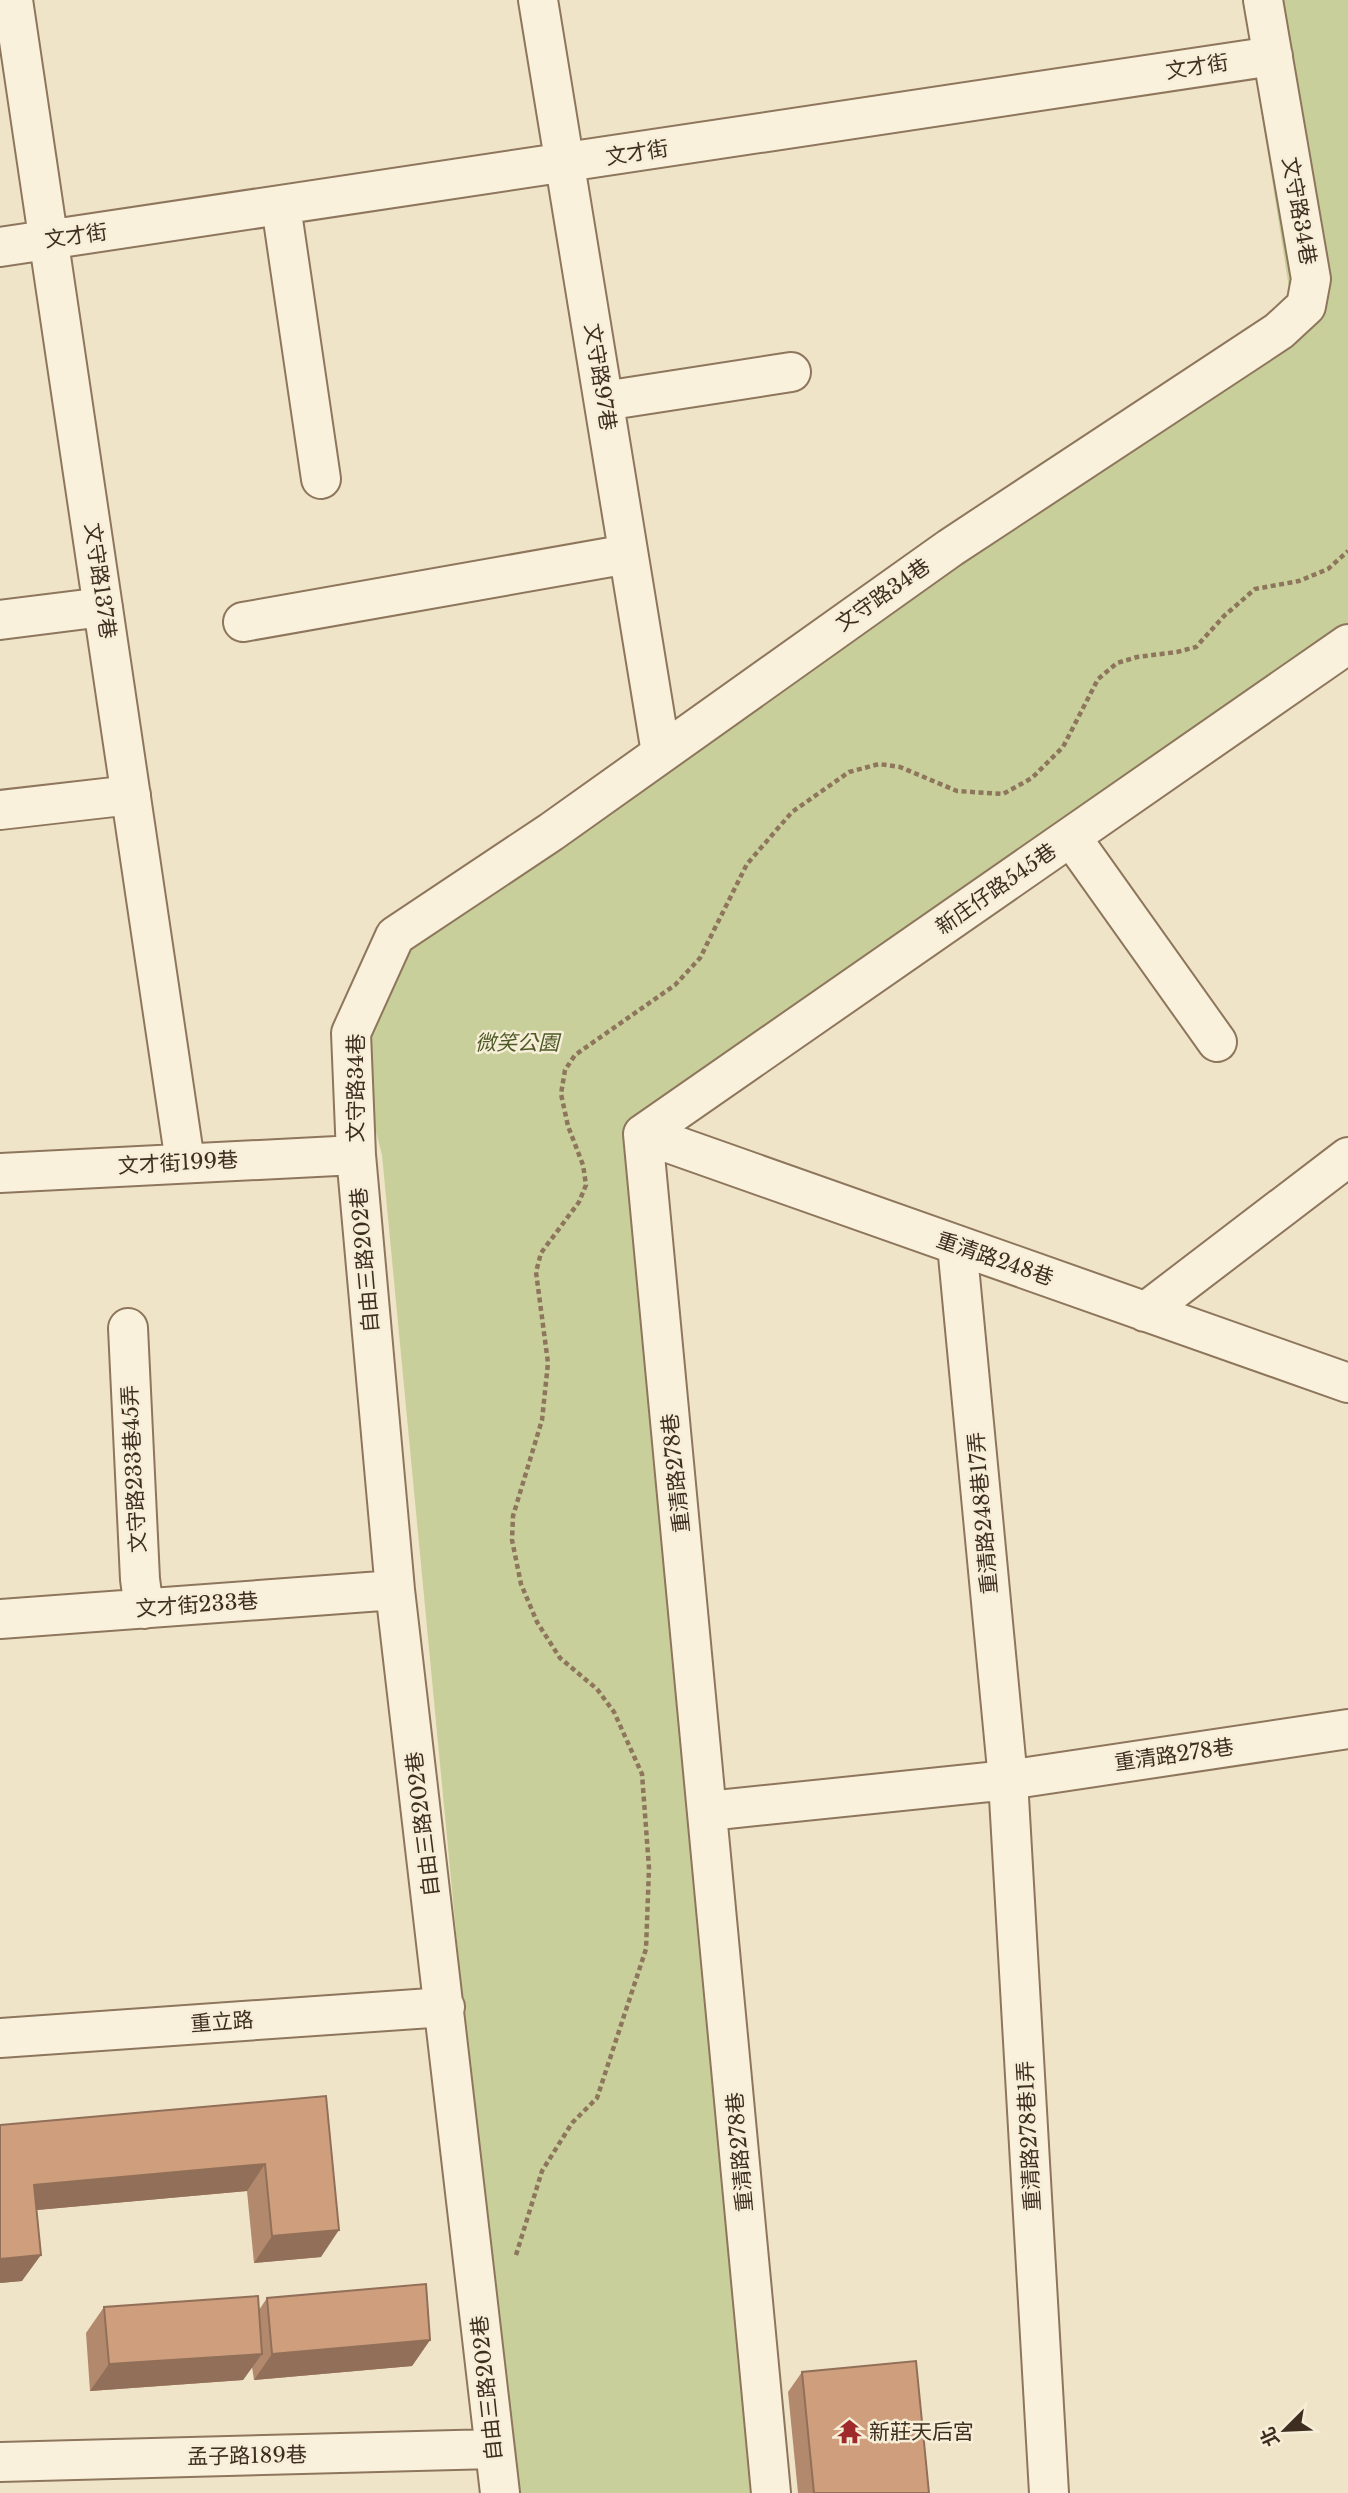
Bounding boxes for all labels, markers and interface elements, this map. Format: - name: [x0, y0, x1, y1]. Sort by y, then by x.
- street label: 文才街: [1164, 49, 1230, 85]
- street label: 文才街: [604, 135, 670, 171]
- street label: 文守路34巷: [1277, 155, 1321, 267]
- street label: 文才街: [43, 219, 109, 253]
- street label: 文守路97巷: [579, 322, 621, 432]
- street label: 文守路137巷: [79, 521, 121, 641]
- street label: 文守路34巷: [831, 553, 935, 637]
- street label: 新庄仔路545巷: [931, 838, 1061, 940]
- park label: 微笑公園: [475, 1030, 562, 1056]
- street label: 文守路34巷: [343, 1033, 369, 1143]
- street label: 文才街199巷: [117, 1147, 239, 1179]
- street label: 自由三路202巷: [346, 1186, 384, 1334]
- street label: 重清路248巷: [933, 1227, 1057, 1291]
- street label: 文守路233巷45弄: [117, 1384, 151, 1554]
- street label: 重清路278巷: [657, 1412, 695, 1534]
- street label: 重清路248巷17弄: [963, 1431, 1003, 1595]
- street label: 文才街233巷: [135, 1588, 259, 1622]
- street label: 重清路278巷: [1113, 1734, 1235, 1776]
- street label: 自由三路202巷: [401, 1750, 445, 1898]
- street label: 重立路: [190, 2007, 254, 2037]
- street label: 重清路278巷1弄: [1012, 2060, 1046, 2212]
- street label: 重清路278巷: [722, 2091, 758, 2213]
- street label: 自由三路202巷: [466, 2314, 508, 2462]
- north arrow: [1250, 2395, 1320, 2465]
- temple icon: 新莊天后宮: [835, 2418, 863, 2446]
- place label: 新莊天后宮: [869, 2419, 974, 2445]
- text: 北: [1256, 2423, 1284, 2450]
- street label: 孟子路189巷: [187, 2442, 307, 2470]

